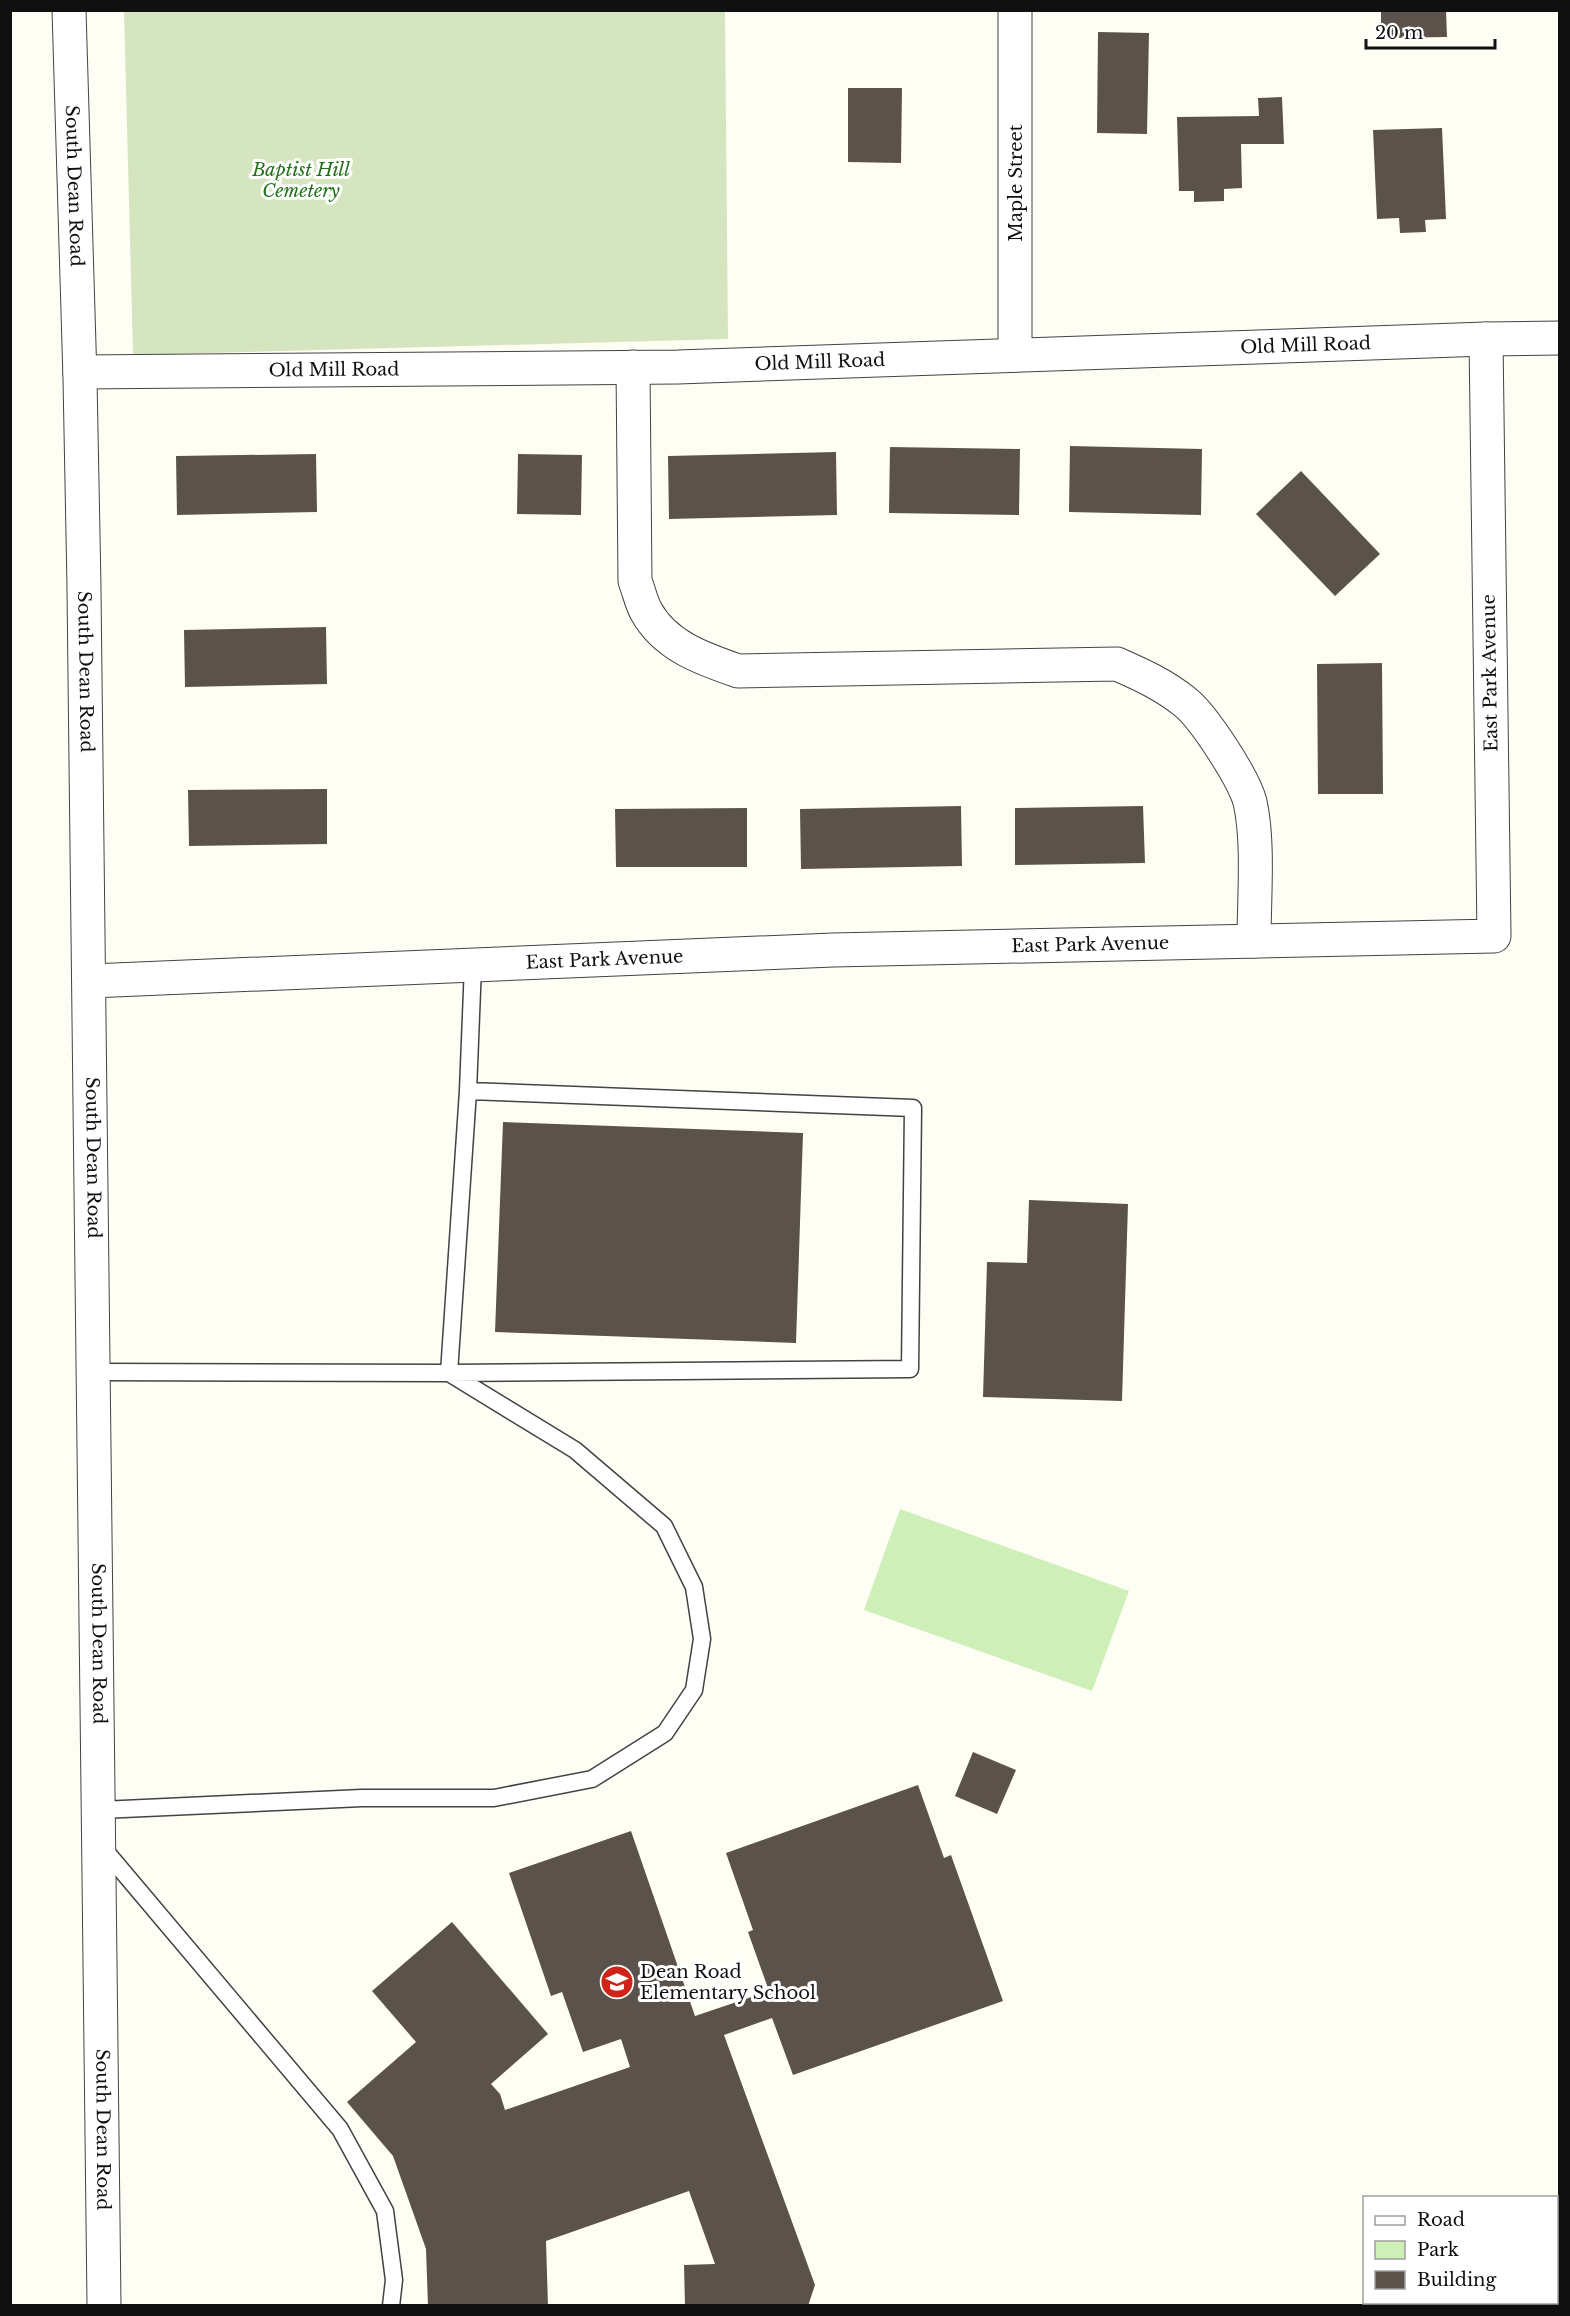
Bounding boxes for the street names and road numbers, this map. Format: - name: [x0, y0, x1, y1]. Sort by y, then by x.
- street label: South Dean Road: [61, 105, 88, 267]
- street label: Maple Street: [1005, 124, 1027, 242]
- street label: Old Mill Road: [1240, 332, 1371, 359]
- street label: Old Mill Road: [754, 349, 886, 375]
- street label: Old Mill Road: [269, 358, 399, 381]
- street label: South Dean Road: [73, 591, 98, 753]
- street label: East Park Avenue: [1478, 594, 1502, 752]
- street label: East Park Avenue: [1011, 932, 1169, 957]
- street label: East Park Avenue: [525, 945, 684, 974]
- street label: South Dean Road: [81, 1077, 105, 1239]
- street label: South Dean Road: [87, 1563, 110, 1725]
- street label: South Dean Road: [91, 2049, 114, 2211]

